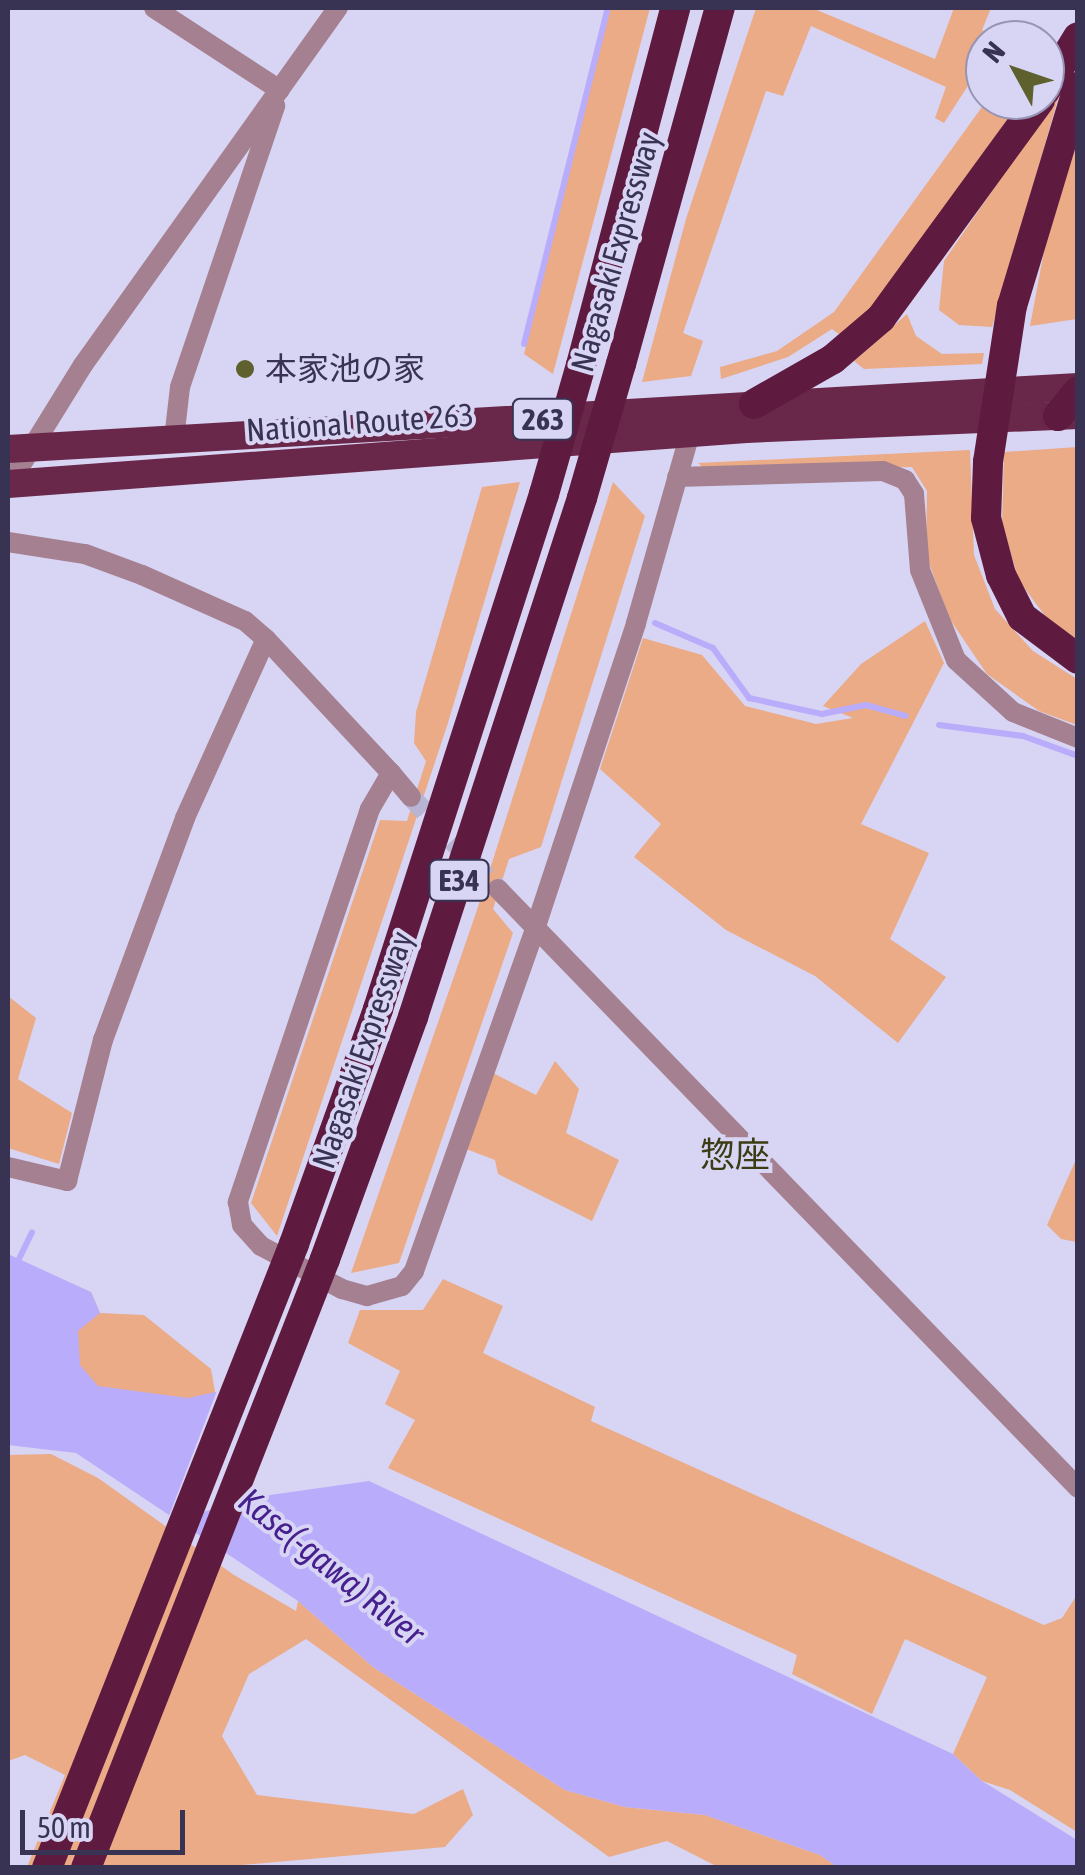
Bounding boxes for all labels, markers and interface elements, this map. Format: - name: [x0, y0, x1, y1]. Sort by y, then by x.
- north arrow: [965, 20, 1065, 120]
- text: N: [976, 35, 1011, 69]
- street label: Nagasaki Expressway: [563, 128, 669, 376]
- place label: 本家池の家: [265, 350, 425, 388]
- marker: 本家池の家: [234, 358, 256, 380]
- road number: 263: [510, 394, 576, 444]
- street label: National Route 263: [245, 396, 475, 450]
- road number: E34: [426, 855, 492, 905]
- street label: Nagasaki Expressway: [304, 927, 422, 1173]
- district label: 惣座: [700, 1133, 770, 1175]
- water label: Kase(-gawa) River: [231, 1479, 433, 1653]
- scale bar: [25, 1790, 190, 1852]
- text: 50 m: [37, 1810, 91, 1844]

